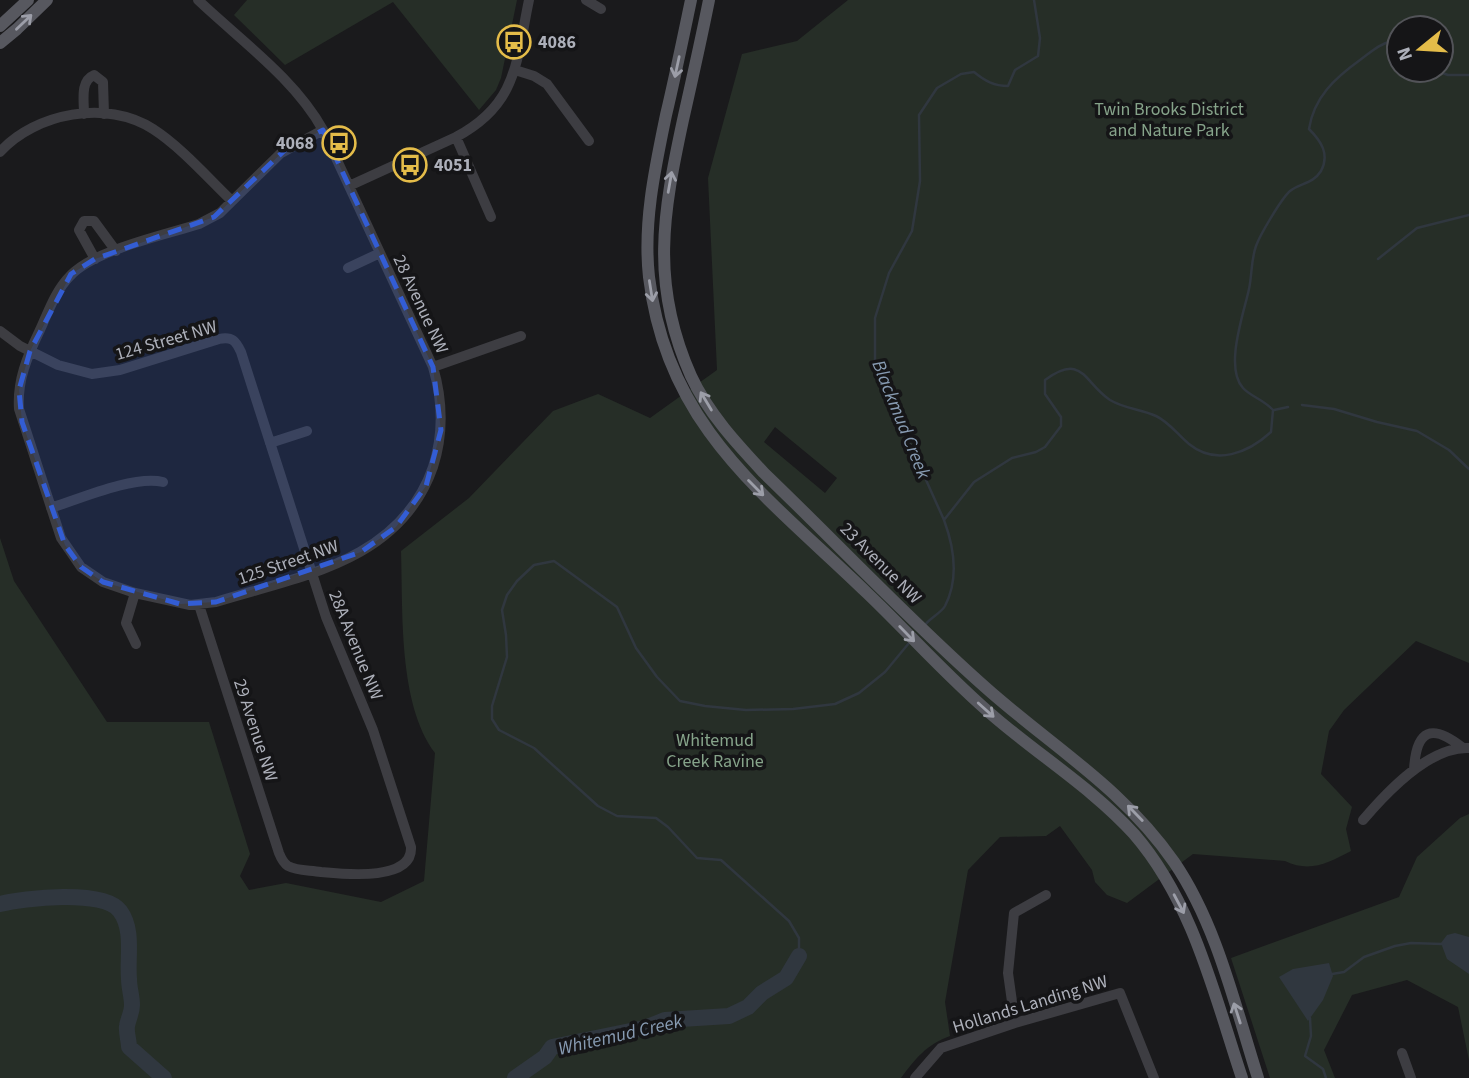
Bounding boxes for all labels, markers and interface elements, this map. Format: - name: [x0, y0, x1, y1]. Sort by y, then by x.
- one-way arrow: [15, 14, 32, 31]
- north arrow: [1385, 14, 1455, 84]
- bus stop icon: 4086: [495, 23, 533, 61]
- place label: 4086: [538, 30, 576, 55]
- text: N: [1390, 44, 1420, 64]
- one-way arrow: [670, 55, 683, 78]
- park label: Twin Brooks District and Nature Park: [1094, 97, 1244, 143]
- bus stop icon: 4068: [320, 124, 358, 162]
- place label: 4068: [276, 131, 314, 156]
- bus stop icon: 4051: [391, 146, 429, 184]
- place label: 4051: [434, 153, 472, 178]
- one-way arrow: [664, 171, 677, 194]
- street label: 28 Avenue NW: [387, 251, 454, 358]
- one-way arrow: [645, 279, 658, 302]
- street label: 124 Street NW: [112, 314, 220, 367]
- water label: Blackmud Creek: [864, 356, 937, 484]
- one-way arrow: [699, 392, 713, 412]
- one-way arrow: [748, 479, 765, 496]
- street label: 23 Avenue NW: [834, 517, 927, 610]
- street label: 125 Street NW: [234, 534, 342, 591]
- street label: 28A Avenue NW: [322, 587, 389, 704]
- one-way arrow: [899, 625, 916, 642]
- street label: 29 Avenue NW: [227, 676, 284, 785]
- one-way arrow: [977, 702, 995, 718]
- park label: Whitemud Creek Ravine: [666, 728, 764, 774]
- one-way arrow: [1126, 805, 1143, 822]
- one-way arrow: [1173, 893, 1187, 914]
- street label: Hollands Landing NW: [949, 969, 1111, 1040]
- one-way arrow: [1230, 1002, 1243, 1024]
- water label: Whitemud Creek: [555, 1008, 686, 1063]

